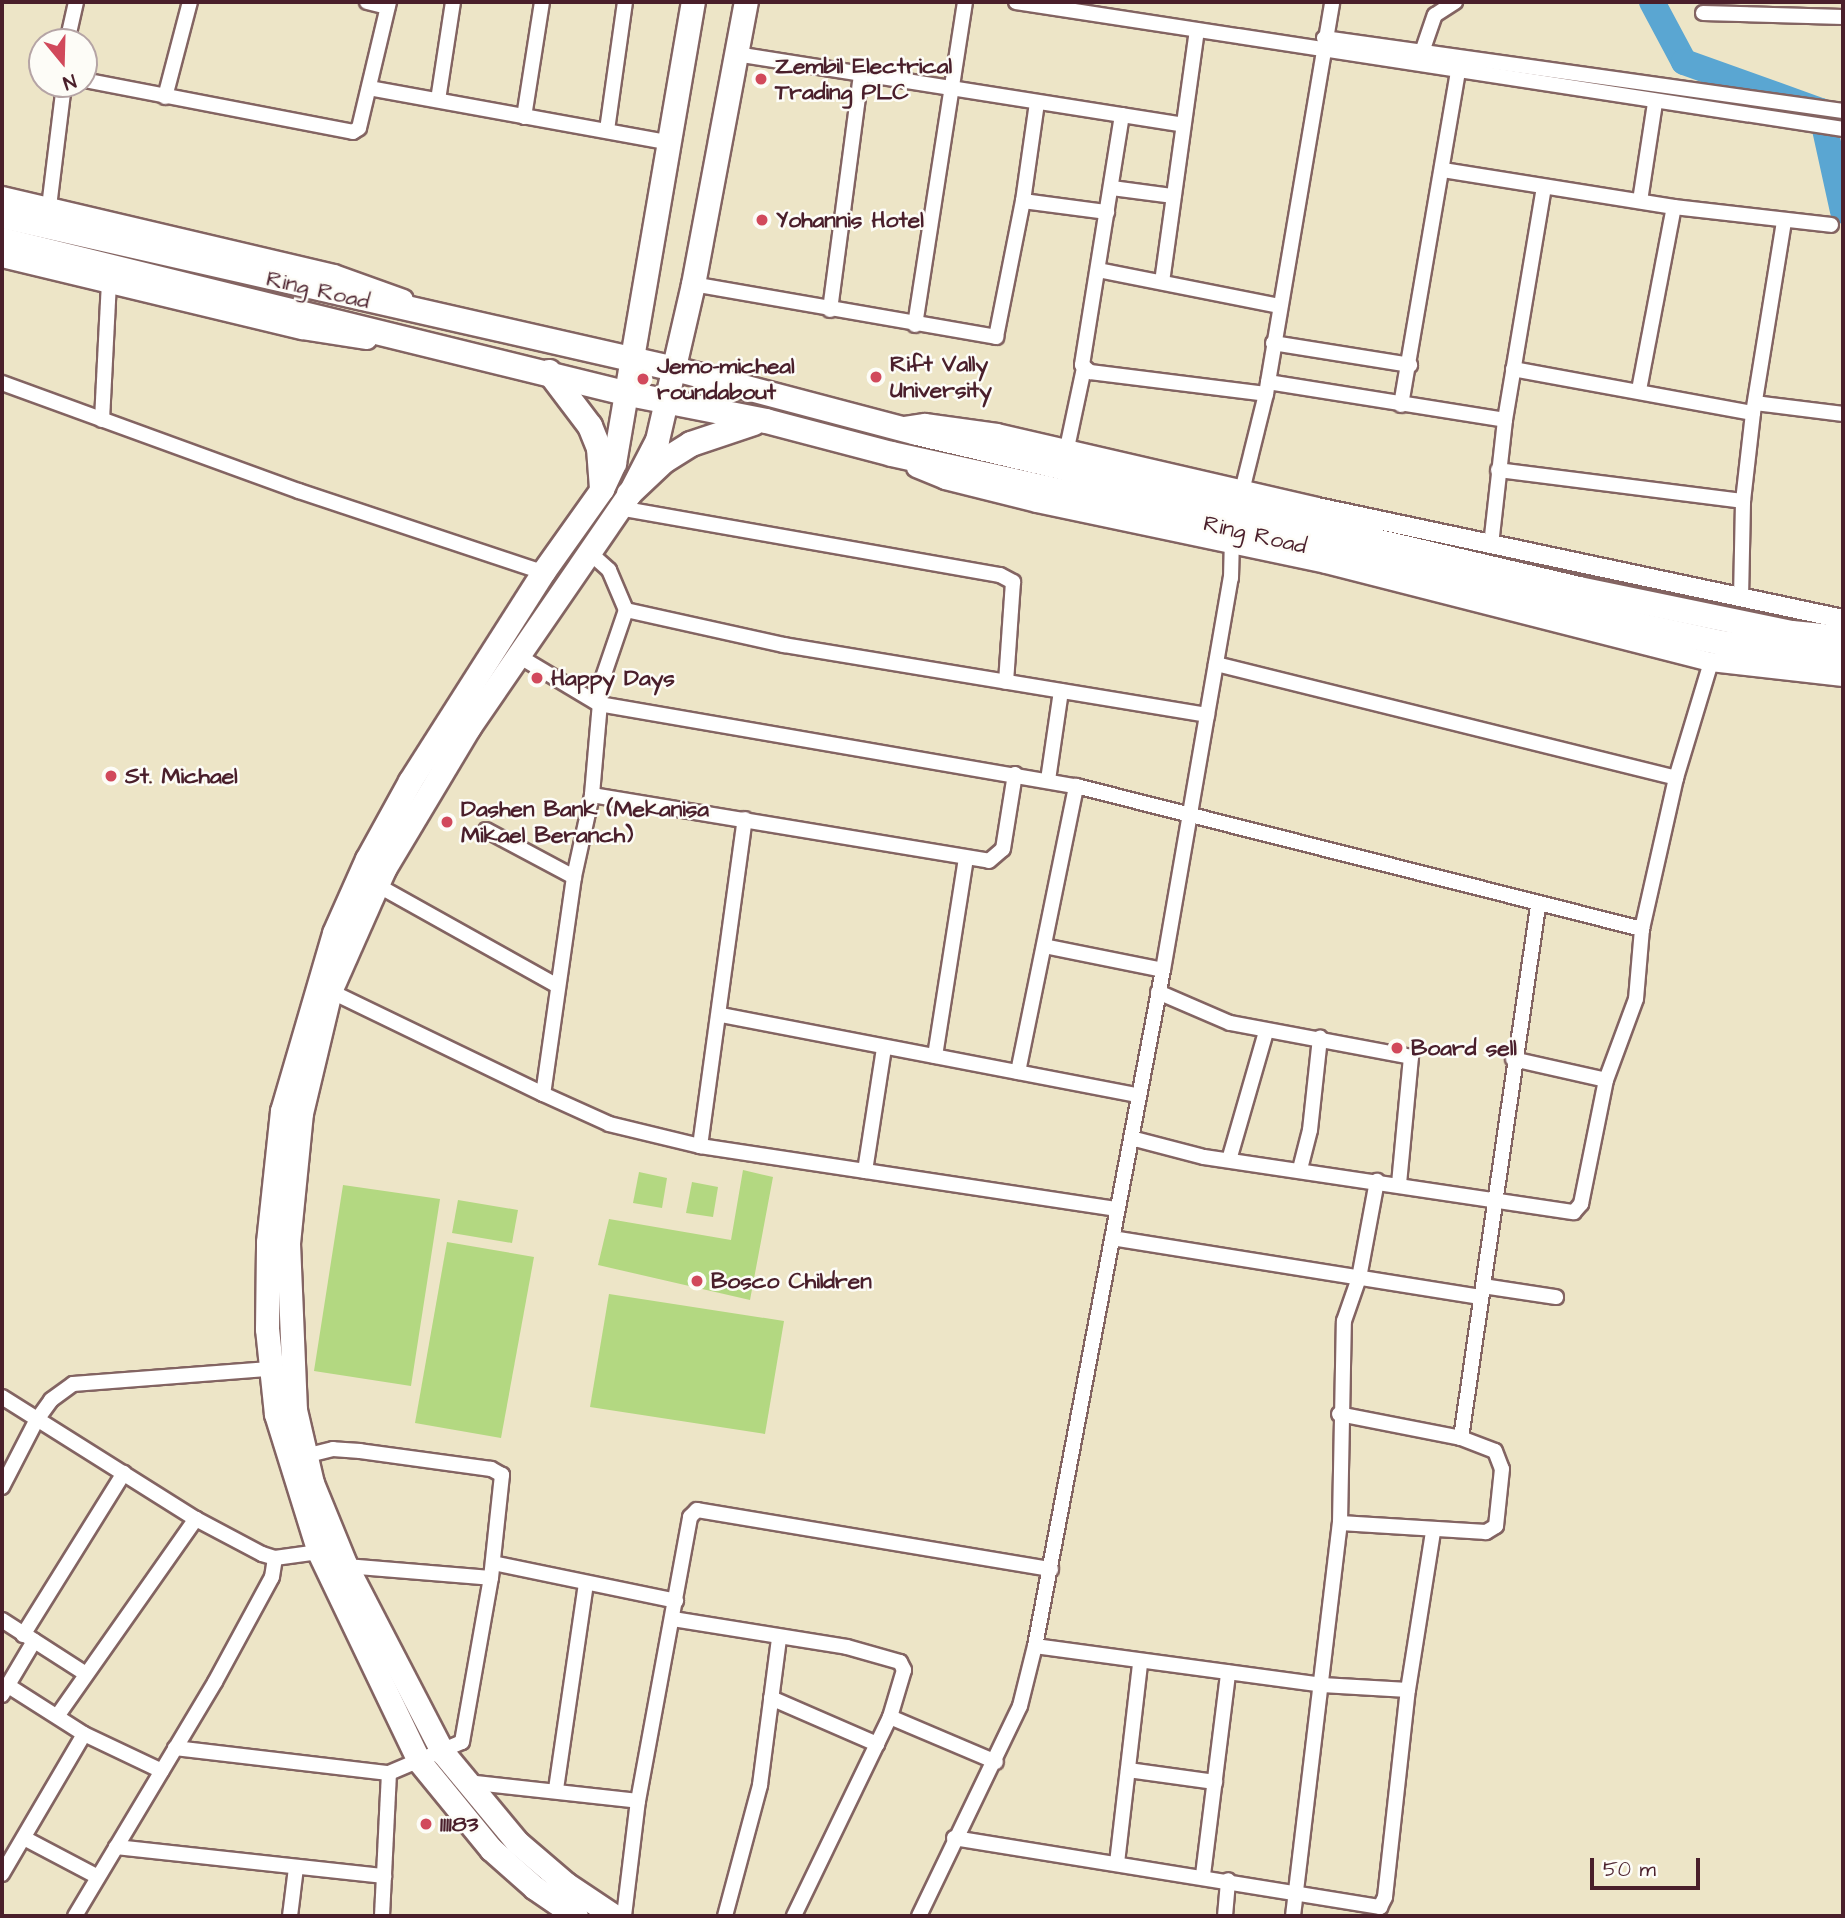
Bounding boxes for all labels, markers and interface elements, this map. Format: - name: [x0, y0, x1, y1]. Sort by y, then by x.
- north arrow: [28, 28, 98, 98]
- place label: Zembil Electrical Trading PLC: [775, 52, 952, 106]
- text: N: [59, 67, 79, 96]
- marker: Zembil Electrical Trading PLC: [753, 71, 769, 87]
- place label: Yohannis Hotel: [776, 206, 924, 234]
- marker: Yohannis Hotel: [754, 212, 770, 228]
- street label: Ring Road: [264, 265, 372, 315]
- place label: Rift Vally University: [890, 350, 992, 404]
- place label: Jemo-micheal roundabout: [657, 352, 795, 406]
- marker: Rift Vally University: [868, 369, 884, 385]
- marker: Jemo-micheal roundabout: [635, 371, 651, 387]
- street label: Ring Road: [1201, 510, 1309, 560]
- place label: Happy Days: [551, 664, 675, 692]
- marker: Happy Days: [529, 670, 545, 686]
- place label: St. Michael: [125, 762, 238, 790]
- marker: St. Michael: [103, 768, 119, 784]
- place label: Dashen Bank (Mekanisa Mikael Beranch): [461, 795, 709, 849]
- marker: Dashen Bank (Mekanisa Mikael Beranch): [439, 814, 455, 830]
- place label: Board sell: [1411, 1034, 1517, 1062]
- marker: Board sell: [1389, 1040, 1405, 1056]
- place label: Bosco Children: [711, 1267, 872, 1295]
- marker: Bosco Children: [689, 1273, 705, 1289]
- place label: 111183: [440, 1810, 478, 1838]
- marker: 111183: [418, 1816, 434, 1832]
- scale bar: [1593, 1844, 1703, 1888]
- text: 50 m: [1603, 1855, 1656, 1884]

